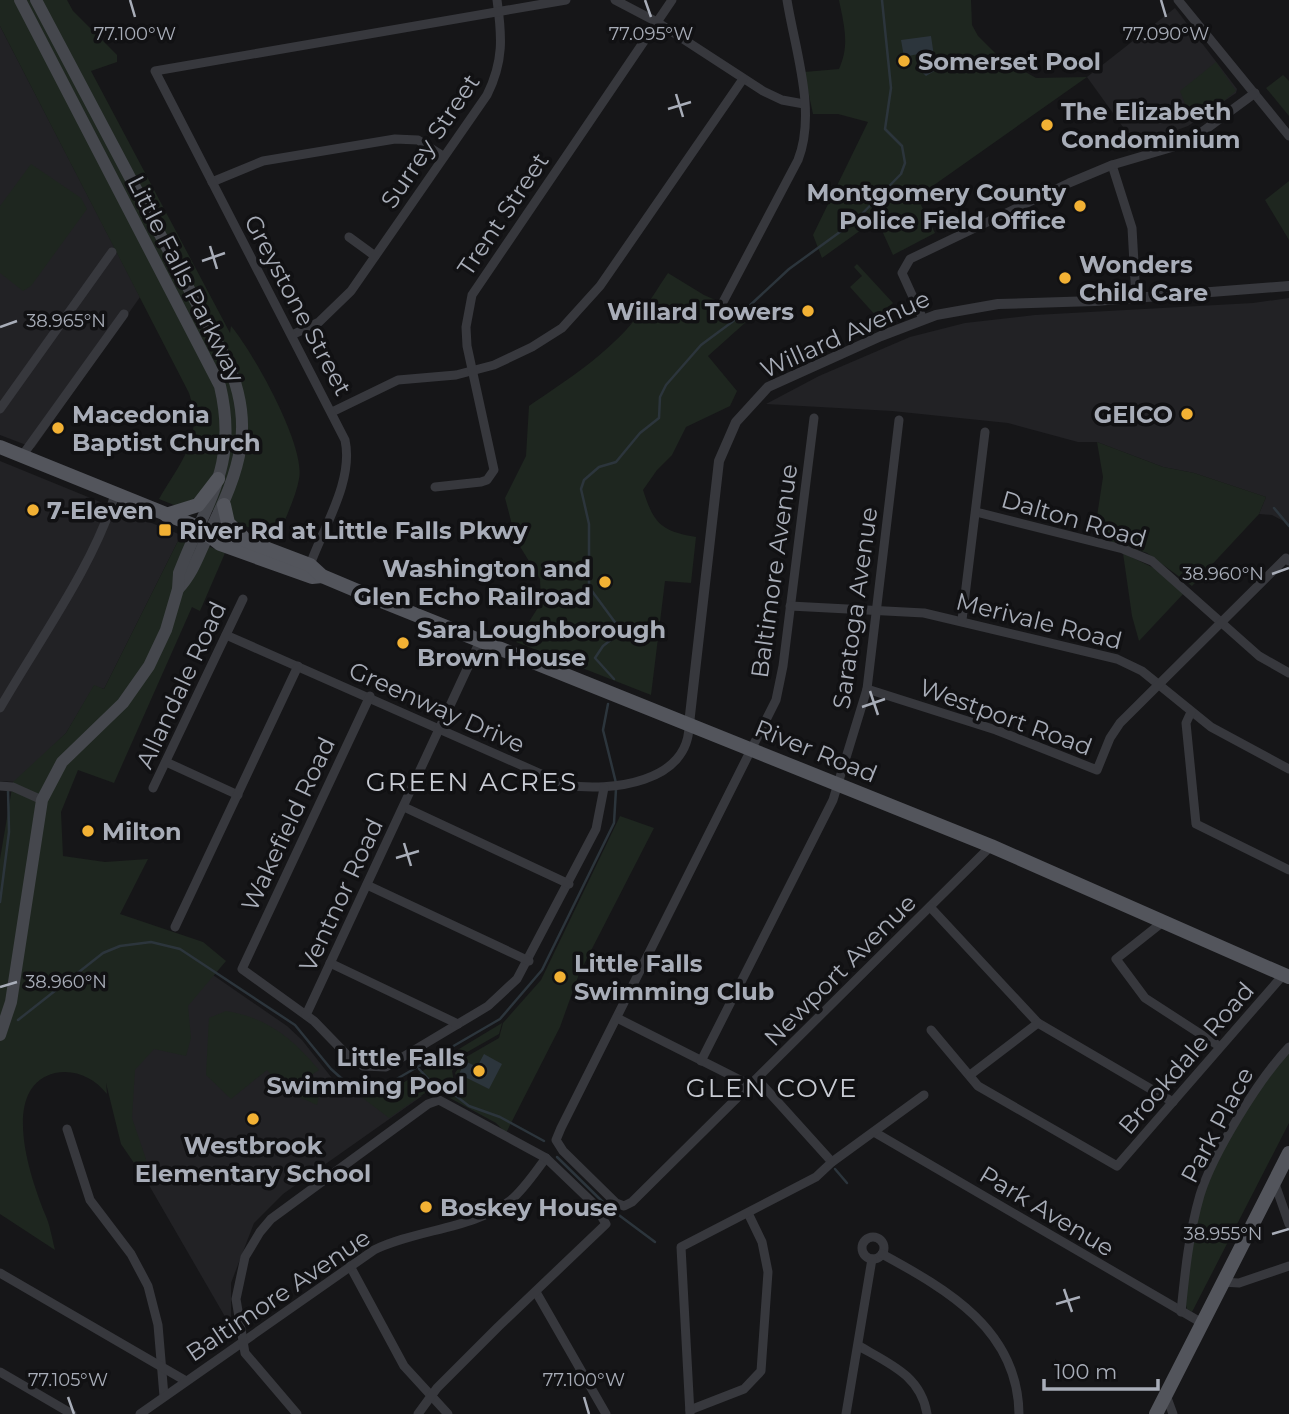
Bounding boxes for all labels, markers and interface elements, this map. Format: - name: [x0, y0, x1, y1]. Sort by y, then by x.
- text: 77.100°W: [94, 23, 176, 45]
- text: 77.095°W: [609, 23, 693, 45]
- text: 77.090°W: [1123, 23, 1209, 45]
- place label: Somerset Pool: [918, 47, 1101, 76]
- marker: Somerset Pool: [896, 53, 912, 69]
- street label: Surrey Street: [374, 68, 486, 214]
- place label: The Elizabeth Condominium: [1061, 97, 1241, 154]
- marker: The Elizabeth Condominium: [1039, 117, 1055, 133]
- street label: Trent Street: [451, 147, 555, 281]
- street label: Little Falls Parkway: [121, 171, 251, 387]
- place label: Montgomery County Police Field Office: [806, 178, 1067, 235]
- marker: Montgomery County Police Field Office: [1072, 198, 1088, 214]
- street label: Greystone Street: [238, 210, 358, 401]
- place label: Wonders Child Care: [1079, 250, 1208, 307]
- marker: Wonders Child Care: [1057, 270, 1073, 286]
- street label: Willard Avenue: [756, 284, 934, 384]
- place label: Willard Towers: [607, 297, 794, 326]
- marker: Willard Towers: [800, 303, 816, 319]
- text: 38.965°N: [26, 310, 106, 332]
- place label: Macedonia Baptist Church: [72, 400, 261, 457]
- place label: GEICO: [1094, 400, 1173, 429]
- marker: GEICO: [1179, 406, 1195, 422]
- marker: Macedonia Baptist Church: [50, 420, 66, 436]
- street label: Baltimore Avenue: [745, 462, 803, 680]
- street label: Dalton Road: [998, 484, 1150, 554]
- place label: 7-Eleven: [47, 496, 154, 525]
- marker: 7-Eleven: [25, 502, 41, 518]
- street label: Saratoga Avenue: [826, 505, 884, 711]
- place label: River Rd at Little Falls Pkwy: [179, 516, 528, 545]
- marker: River Rd at Little Falls Pkwy: [157, 522, 173, 538]
- place label: Washington and Glen Echo Railroad: [354, 554, 591, 611]
- text: 38.960°N: [1182, 563, 1264, 585]
- marker: Washington and Glen Echo Railroad: [597, 574, 613, 590]
- street label: Merivale Road: [953, 586, 1125, 656]
- street label: Allandale Road: [130, 597, 232, 773]
- place label: Sara Loughborough Brown House: [417, 615, 666, 672]
- marker: Sara Loughborough Brown House: [395, 635, 411, 651]
- street label: Greenway Drive: [345, 655, 529, 759]
- street label: Westport Road: [916, 672, 1096, 762]
- street label: River Road: [750, 713, 882, 789]
- street label: Wakefield Road: [235, 732, 341, 916]
- district label: GREEN ACRES: [366, 766, 578, 798]
- street label: Ventnor Road: [293, 814, 389, 976]
- place label: Milton: [102, 817, 182, 846]
- marker: Milton: [80, 823, 96, 839]
- street label: Newport Avenue: [758, 888, 922, 1052]
- place label: Little Falls Swimming Club: [574, 949, 774, 1006]
- marker: Little Falls Swimming Club: [552, 969, 568, 985]
- text: 38.960°N: [25, 971, 107, 993]
- street label: Brookdale Road: [1112, 976, 1260, 1140]
- place label: Little Falls Swimming Pool: [266, 1043, 465, 1100]
- street label: Park Place: [1174, 1062, 1260, 1188]
- marker: Little Falls Swimming Pool: [471, 1063, 487, 1079]
- district label: GLEN COVE: [686, 1072, 858, 1104]
- marker: Westbrook Elementary School: [245, 1111, 261, 1127]
- place label: Westbrook Elementary School: [135, 1131, 371, 1188]
- street label: Park Avenue: [975, 1160, 1119, 1262]
- place label: Boskey House: [440, 1193, 618, 1222]
- marker: Boskey House: [418, 1199, 434, 1215]
- street label: Baltimore Avenue: [180, 1223, 376, 1367]
- text: 38.955°N: [1184, 1223, 1262, 1245]
- scale bar: [1044, 1348, 1158, 1392]
- text: 100 m: [1054, 1359, 1117, 1384]
- text: 77.105°W: [28, 1369, 108, 1391]
- text: 77.100°W: [543, 1369, 625, 1391]

